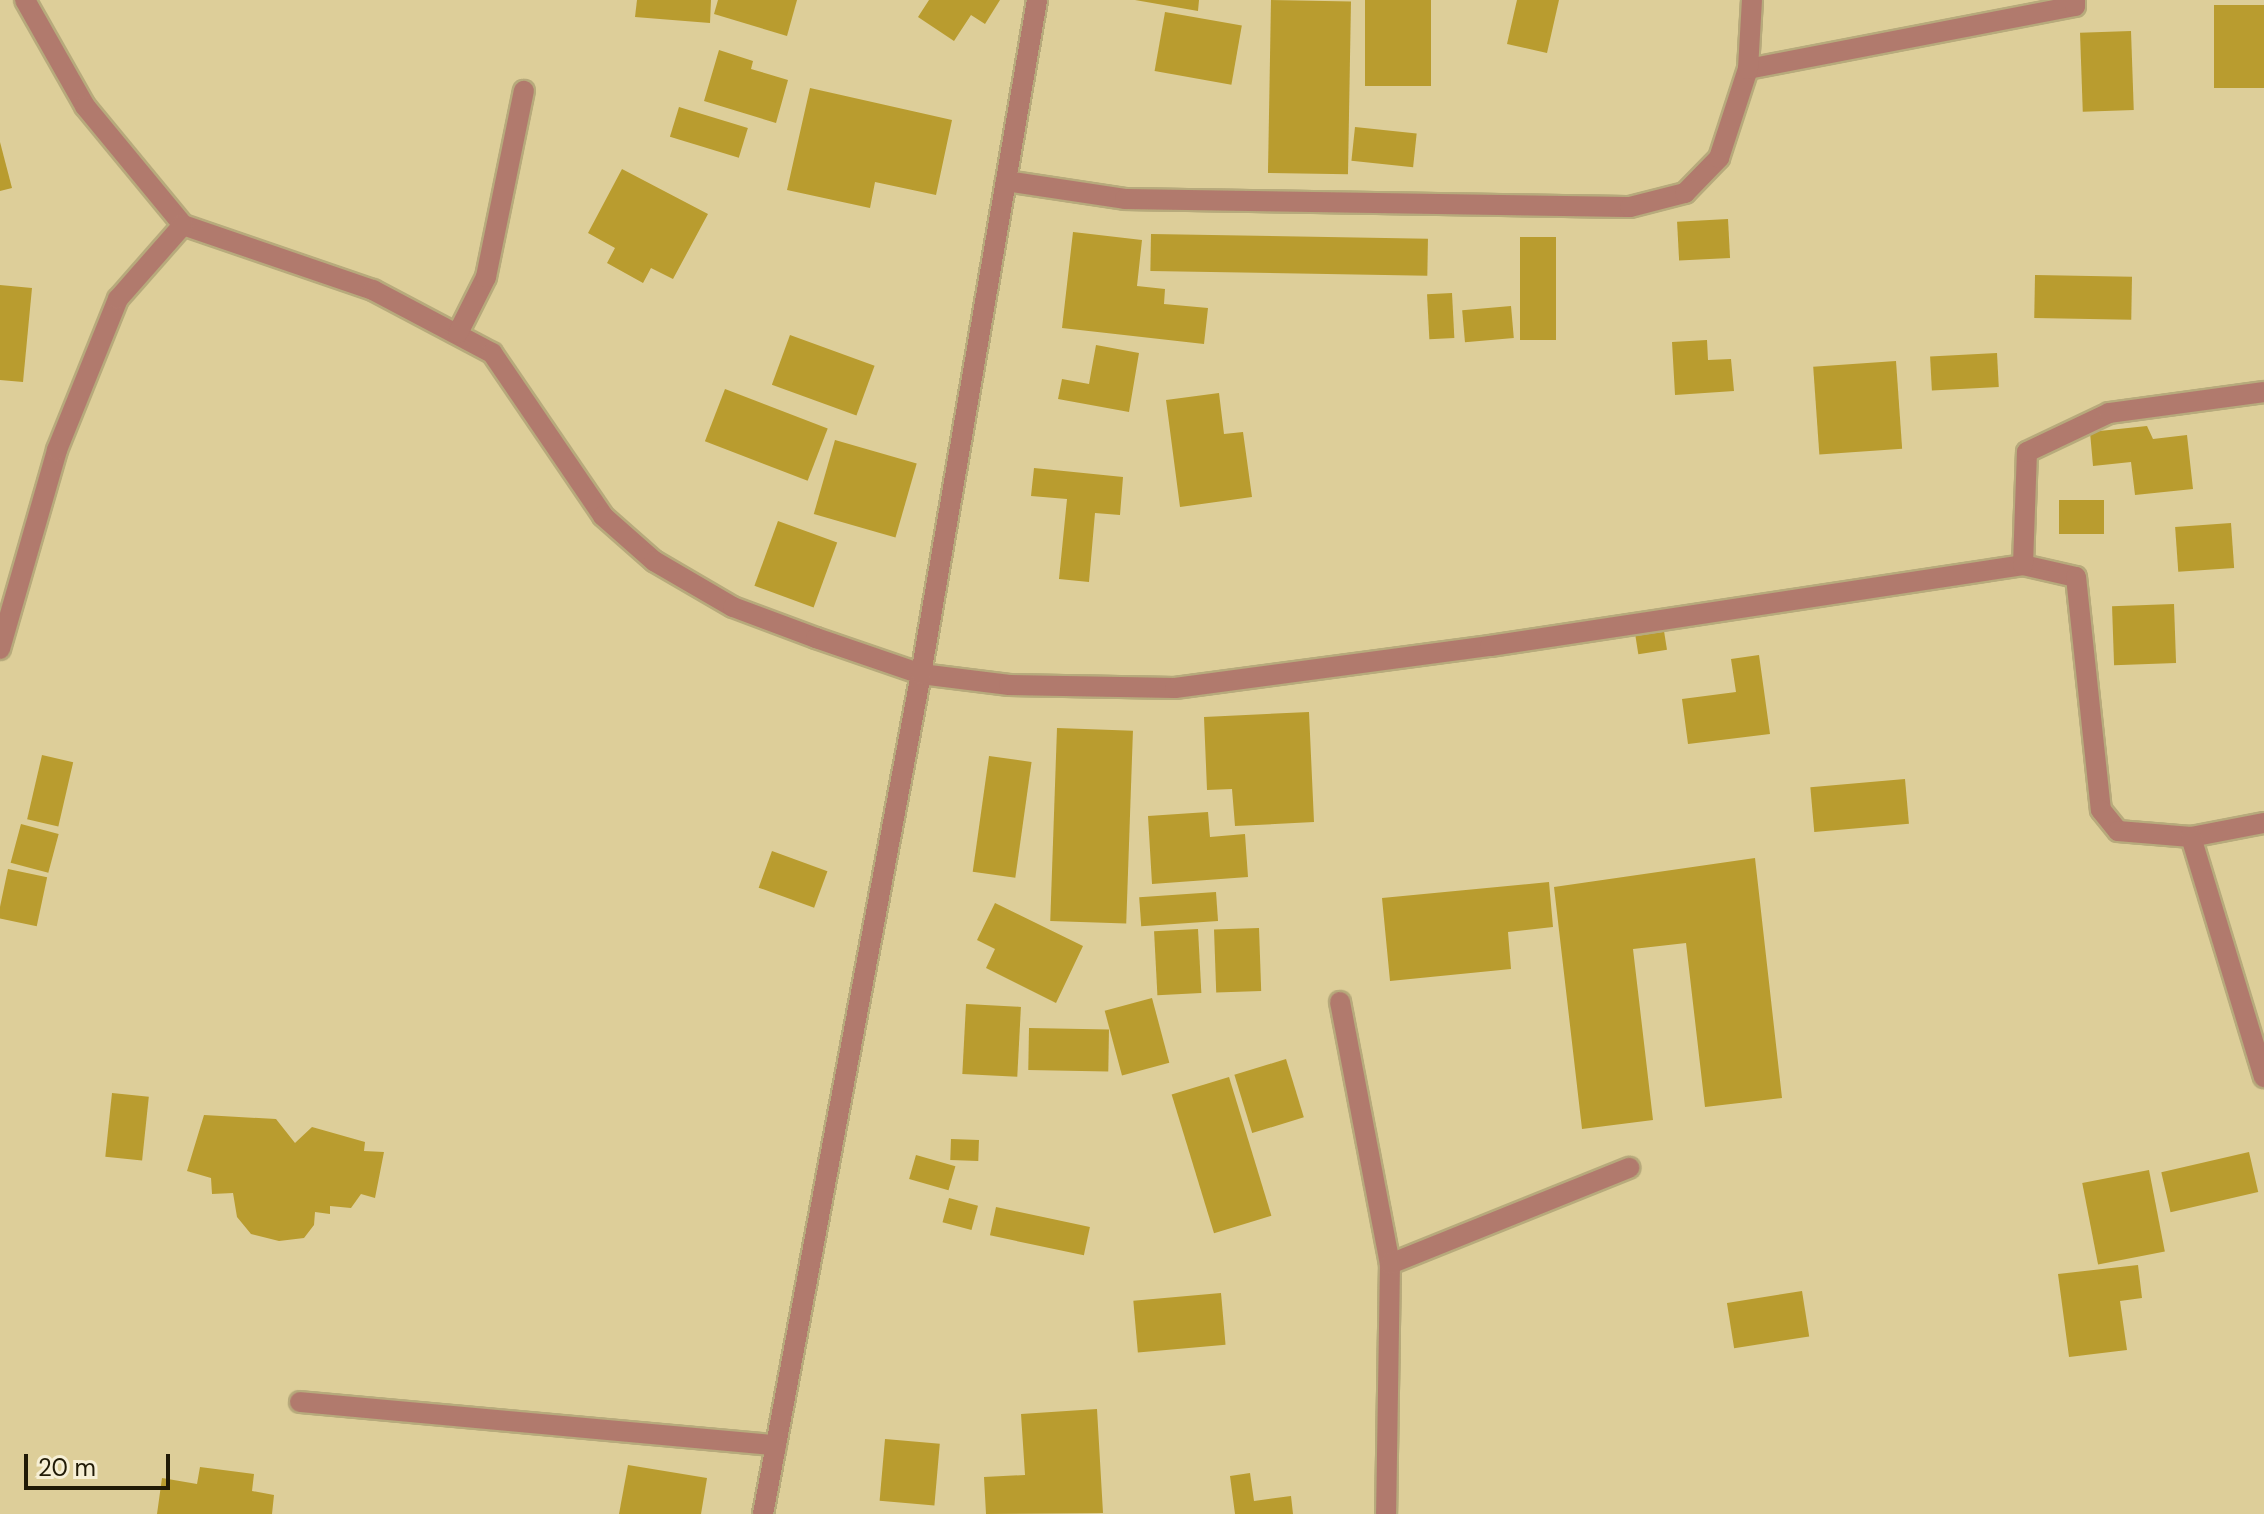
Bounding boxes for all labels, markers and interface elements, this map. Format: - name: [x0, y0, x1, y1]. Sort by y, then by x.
- scale bar: [28, 1438, 174, 1488]
- text: 20 m: [38, 1452, 96, 1483]

